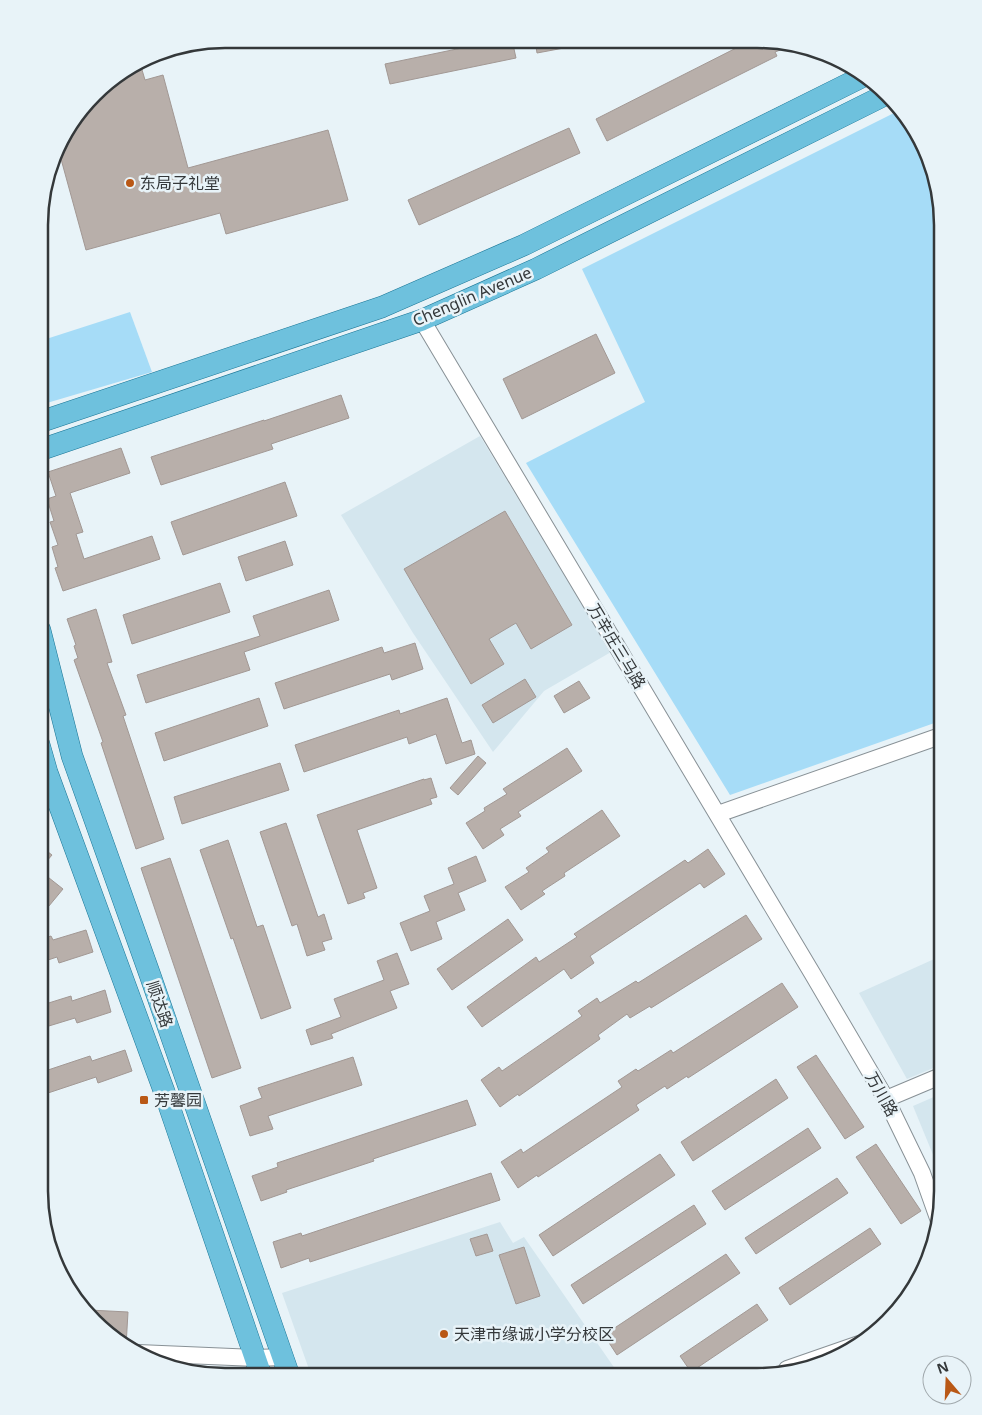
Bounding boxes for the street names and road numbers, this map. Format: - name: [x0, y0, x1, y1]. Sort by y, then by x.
- street label: Chenglin Avenue: [409, 261, 535, 331]
- street label: 万辛庄三马路: [583, 599, 651, 693]
- street label: 顺达路: [142, 978, 178, 1030]
- street label: 万川路: [861, 1068, 903, 1120]

